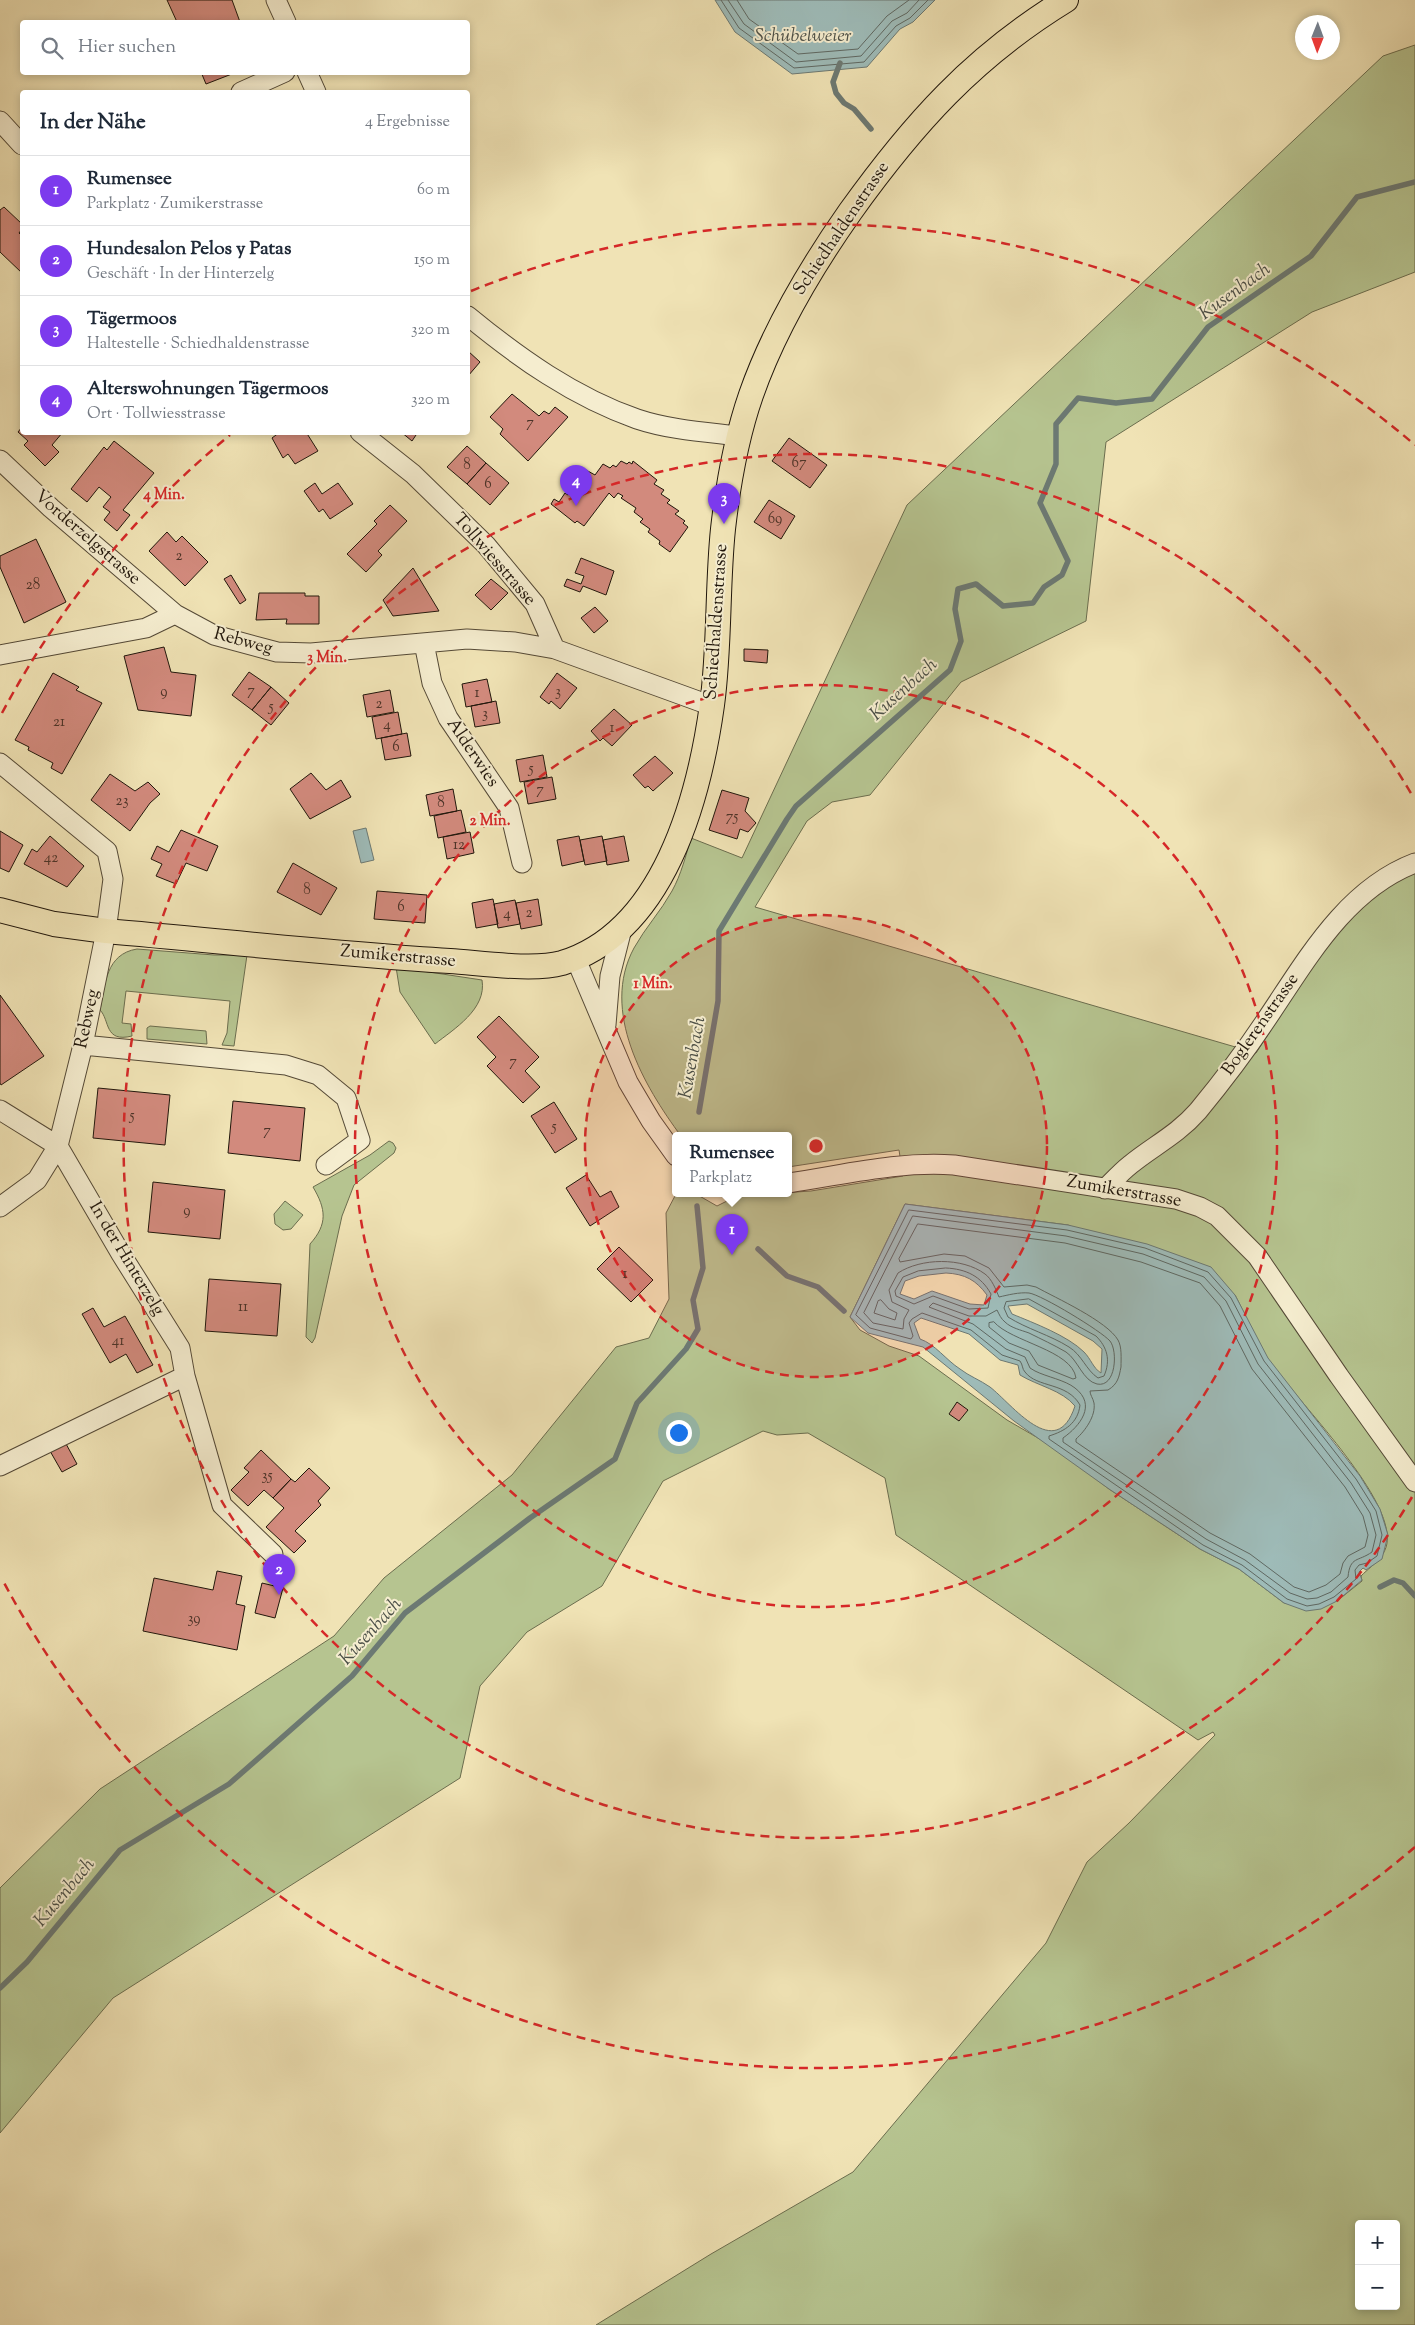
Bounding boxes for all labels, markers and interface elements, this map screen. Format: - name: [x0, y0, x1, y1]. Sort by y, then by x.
- north arrow: [1295, 15, 1340, 60]
- search box: [20, 20, 470, 75]
- water label: Schübelweier: [755, 23, 852, 50]
- icon: search: [38, 34, 66, 62]
- text: Hier suchen: [78, 34, 176, 61]
- text: In der Nähe: [40, 108, 146, 138]
- text: 4 Ergebnisse: [365, 111, 450, 134]
- street label: Schiedhaldenstrasse: [787, 157, 897, 301]
- text: Rumensee: [87, 166, 172, 193]
- text: 1: [53, 179, 59, 202]
- text: 60 m: [417, 179, 450, 202]
- text: Parkplatz · Zumikerstrasse: [87, 193, 263, 216]
- text: Hundesalon Pelos y Patas: [87, 236, 291, 263]
- text: 2: [52, 249, 60, 272]
- text: 150 m: [414, 249, 450, 272]
- water label: Kusenbach: [1194, 256, 1277, 327]
- text: Geschäft · In der Hinterzelg: [87, 263, 274, 286]
- text: Tägermoos: [87, 306, 177, 333]
- text: 3: [53, 319, 59, 342]
- text: 320 m: [411, 319, 450, 342]
- text: Haltestelle · Schiedhaldenstrasse: [87, 333, 310, 356]
- text: Alterswohnungen Tägermoos: [87, 376, 329, 403]
- text: 4: [52, 389, 60, 412]
- text: 320 m: [411, 389, 450, 412]
- text: Ort · Tollwiesstrasse: [87, 403, 226, 426]
- house number: 7: [526, 413, 534, 434]
- house number: 67: [792, 453, 807, 474]
- house number: 8: [463, 455, 471, 476]
- pin: 4: [560, 465, 592, 506]
- house number: 6: [484, 474, 492, 495]
- pin: 3: [708, 483, 740, 524]
- street label: Vorderzelgstrasse: [28, 484, 146, 592]
- text: 4 Min.: [142, 485, 185, 506]
- street label: Tollwiesstrasse: [446, 508, 542, 612]
- house number: 69: [768, 509, 782, 530]
- street label: Schiedhaldenstrasse: [699, 543, 735, 701]
- house number: 2: [175, 546, 183, 567]
- house number: 28: [26, 575, 40, 596]
- street label: Rebweg: [211, 622, 276, 662]
- text: 3 Min.: [307, 648, 347, 669]
- water label: Kusenbach: [864, 652, 944, 728]
- house number: 7: [247, 681, 255, 702]
- house number: 9: [160, 682, 168, 703]
- house number: 3: [555, 682, 561, 703]
- house number: 1: [474, 683, 480, 704]
- house number: 2: [375, 694, 383, 715]
- house number: 5: [267, 697, 274, 718]
- house number: 3: [482, 704, 488, 725]
- house number: 21: [53, 712, 65, 733]
- street label: Alderwies: [439, 713, 505, 793]
- house number: 4: [383, 715, 391, 736]
- house number: 1: [609, 718, 615, 739]
- house number: 6: [392, 737, 400, 758]
- house number: 5: [527, 759, 534, 780]
- house number: 7: [536, 780, 544, 801]
- house number: 23: [115, 791, 129, 812]
- house number: 8: [437, 793, 445, 814]
- house number: 75: [726, 807, 738, 828]
- text: 2 Min.: [470, 811, 511, 832]
- house number: 12: [453, 835, 465, 856]
- house number: 42: [44, 848, 58, 869]
- house number: 8: [303, 880, 311, 901]
- house number: 6: [397, 897, 405, 918]
- house number: 2: [525, 903, 533, 924]
- house number: 4: [503, 904, 511, 925]
- street label: Zumikerstrasse: [339, 939, 457, 975]
- street label: Boglerenstrasse: [1216, 968, 1306, 1082]
- text: 1 Min.: [634, 974, 673, 995]
- street label: Rebweg: [69, 987, 107, 1051]
- water label: Kusenbach: [673, 1014, 714, 1101]
- house number: 7: [509, 1052, 517, 1073]
- house number: 5: [128, 1106, 135, 1127]
- house number: 5: [550, 1117, 557, 1138]
- house number: 7: [263, 1121, 271, 1142]
- popup: [672, 1132, 792, 1197]
- centre of rings: [807, 1137, 825, 1155]
- text: Rumensee: [690, 1140, 774, 1167]
- text: Parkplatz: [690, 1167, 752, 1190]
- street label: Zumikerstrasse: [1065, 1169, 1183, 1215]
- street label: In der Hinterzelg: [82, 1197, 171, 1321]
- house number: 9: [183, 1201, 191, 1222]
- pin: 1: [716, 1214, 748, 1255]
- house number: 1: [622, 1264, 628, 1285]
- house number: 11: [238, 1297, 248, 1318]
- house number: 41: [112, 1331, 124, 1352]
- your location: [666, 1420, 692, 1446]
- house number: 35: [261, 1466, 273, 1487]
- pin: 2: [263, 1554, 295, 1595]
- water label: Kusenbach: [333, 1592, 409, 1672]
- house number: 39: [187, 1609, 201, 1630]
- water label: Kusenbach: [28, 1852, 102, 1933]
- map controls: [1355, 2220, 1400, 2310]
- button: +: [1355, 2220, 1400, 2265]
- button: −: [1355, 2265, 1400, 2310]

